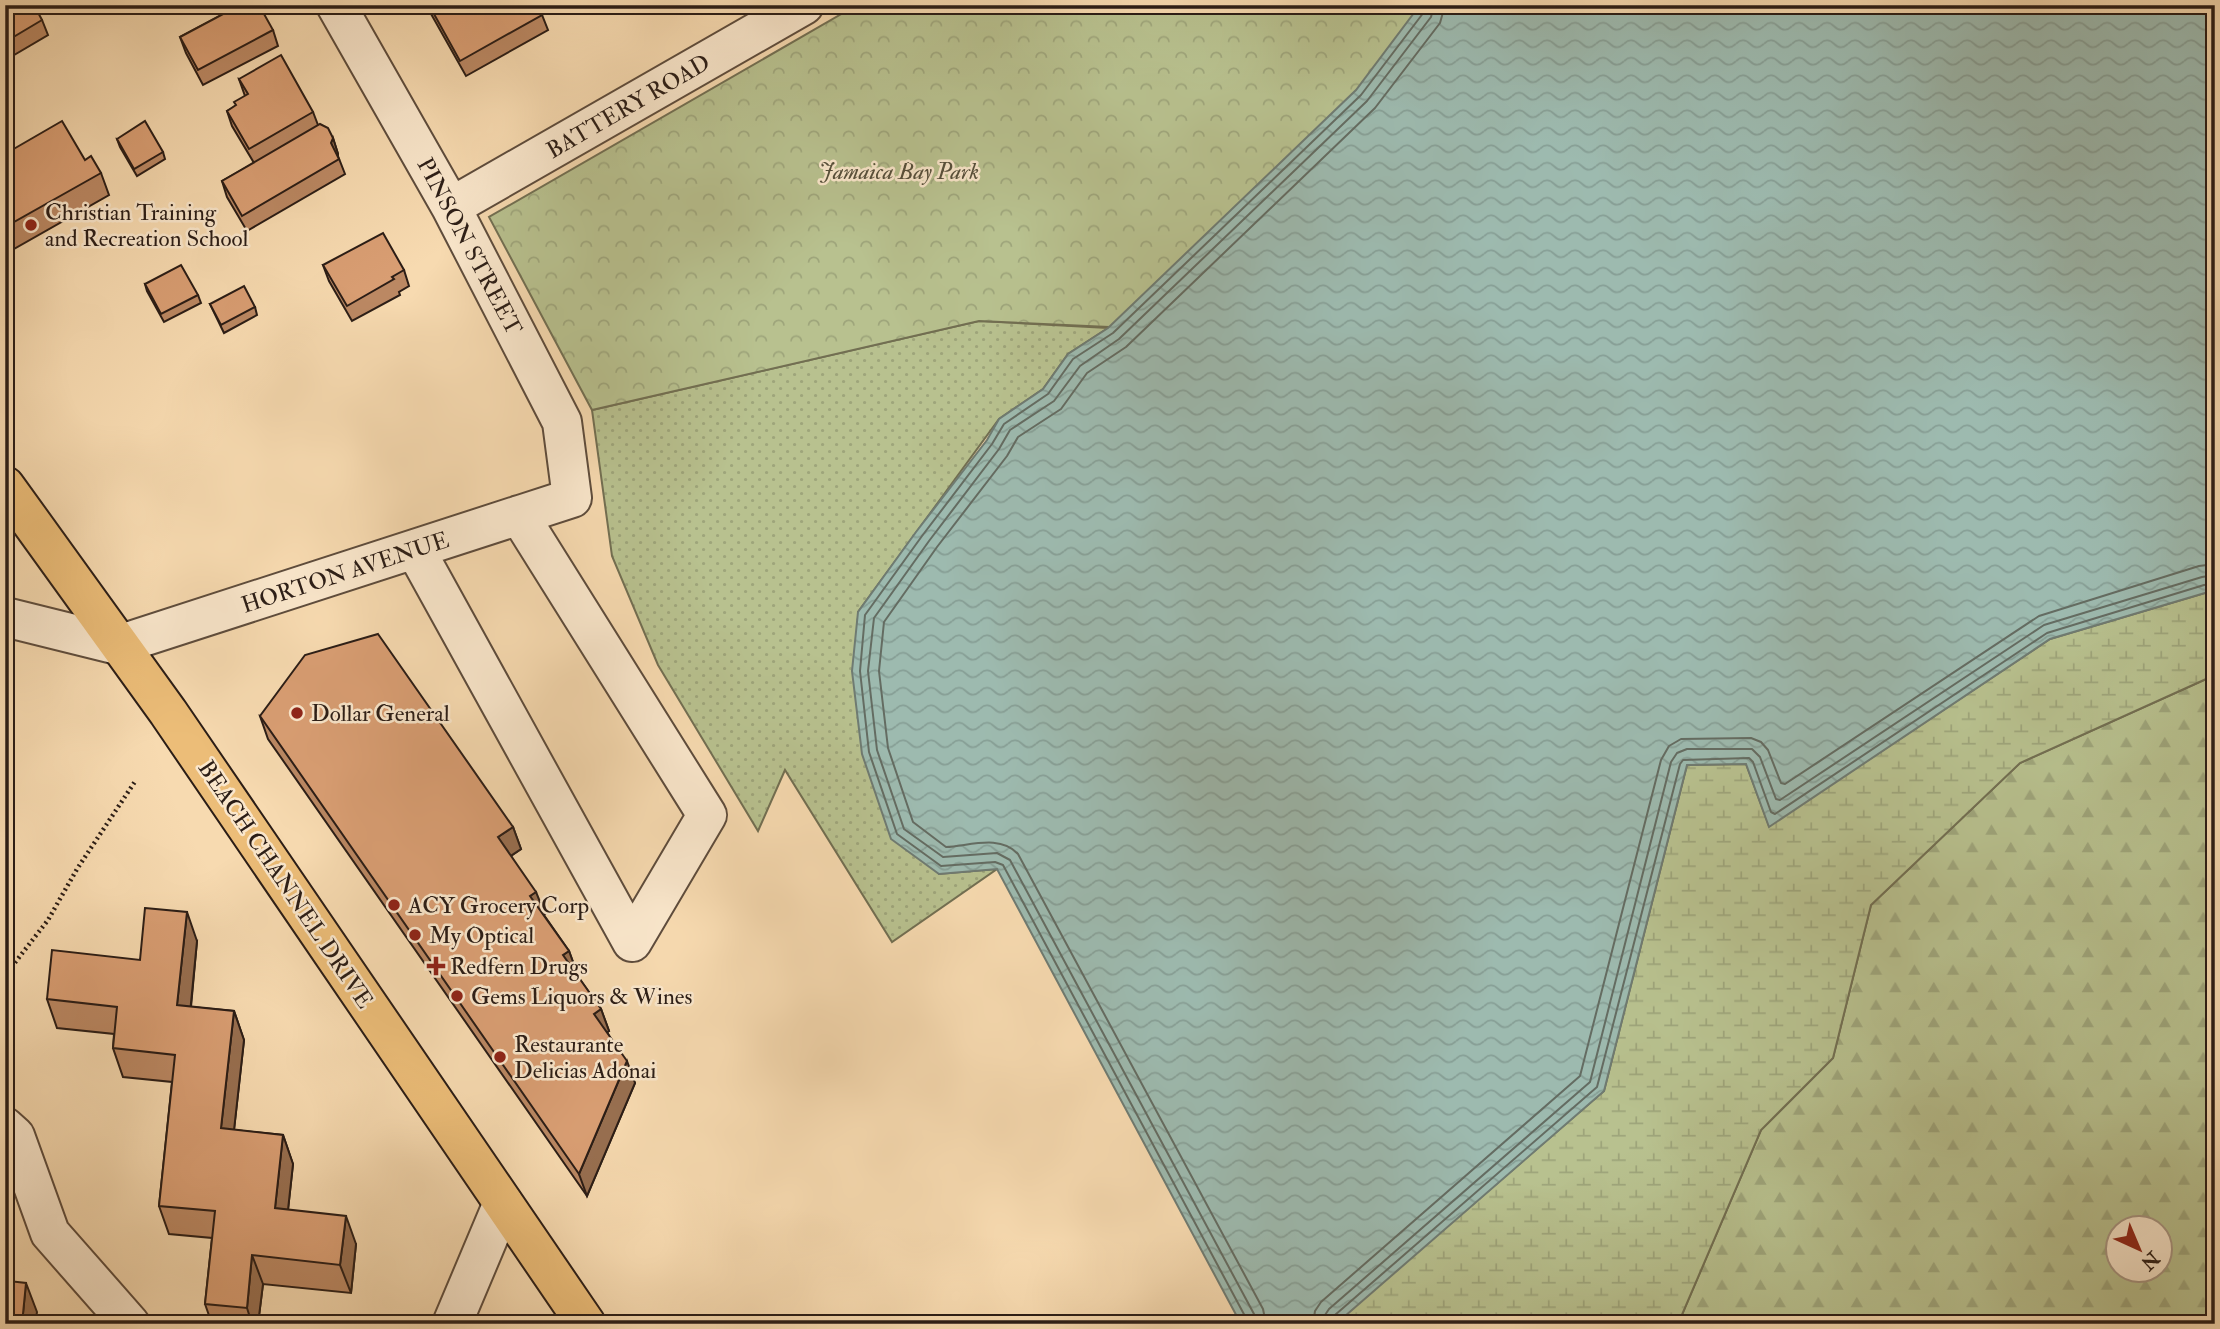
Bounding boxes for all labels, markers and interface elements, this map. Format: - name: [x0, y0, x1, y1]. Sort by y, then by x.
- street label: BATTERY ROAD: [541, 48, 715, 165]
- street label: PINSON STREET: [411, 153, 528, 340]
- park label: Jamaica Bay Park: [819, 157, 979, 186]
- place label: Christian Training and Recreation School: [45, 198, 249, 253]
- marker: Christian Training and Recreation School: [23, 217, 39, 233]
- street label: HORTON AVENUE: [238, 525, 453, 620]
- place label: Dollar General: [311, 699, 450, 728]
- marker: Dollar General: [289, 705, 305, 721]
- street label: BEACH CHANNEL DRIVE: [192, 755, 379, 1014]
- place label: ACY Grocery Corp: [407, 891, 589, 921]
- marker: ACY Grocery Corp: [386, 897, 402, 913]
- place label: My Optical: [429, 921, 534, 951]
- marker: My Optical: [407, 927, 423, 943]
- place label: Redfern Drugs: [450, 952, 588, 981]
- marker: Redfern Drugs: [428, 958, 444, 974]
- place label: Gems Liquors & Wines: [471, 982, 692, 1011]
- marker: Gems Liquors & Wines: [449, 988, 465, 1004]
- place label: Restaurante Delicias Adonai: [514, 1030, 656, 1085]
- marker: Restaurante Delicias Adonai: [492, 1049, 508, 1065]
- north arrow: [2104, 1214, 2174, 1284]
- text: N: [2135, 1245, 2165, 1276]

